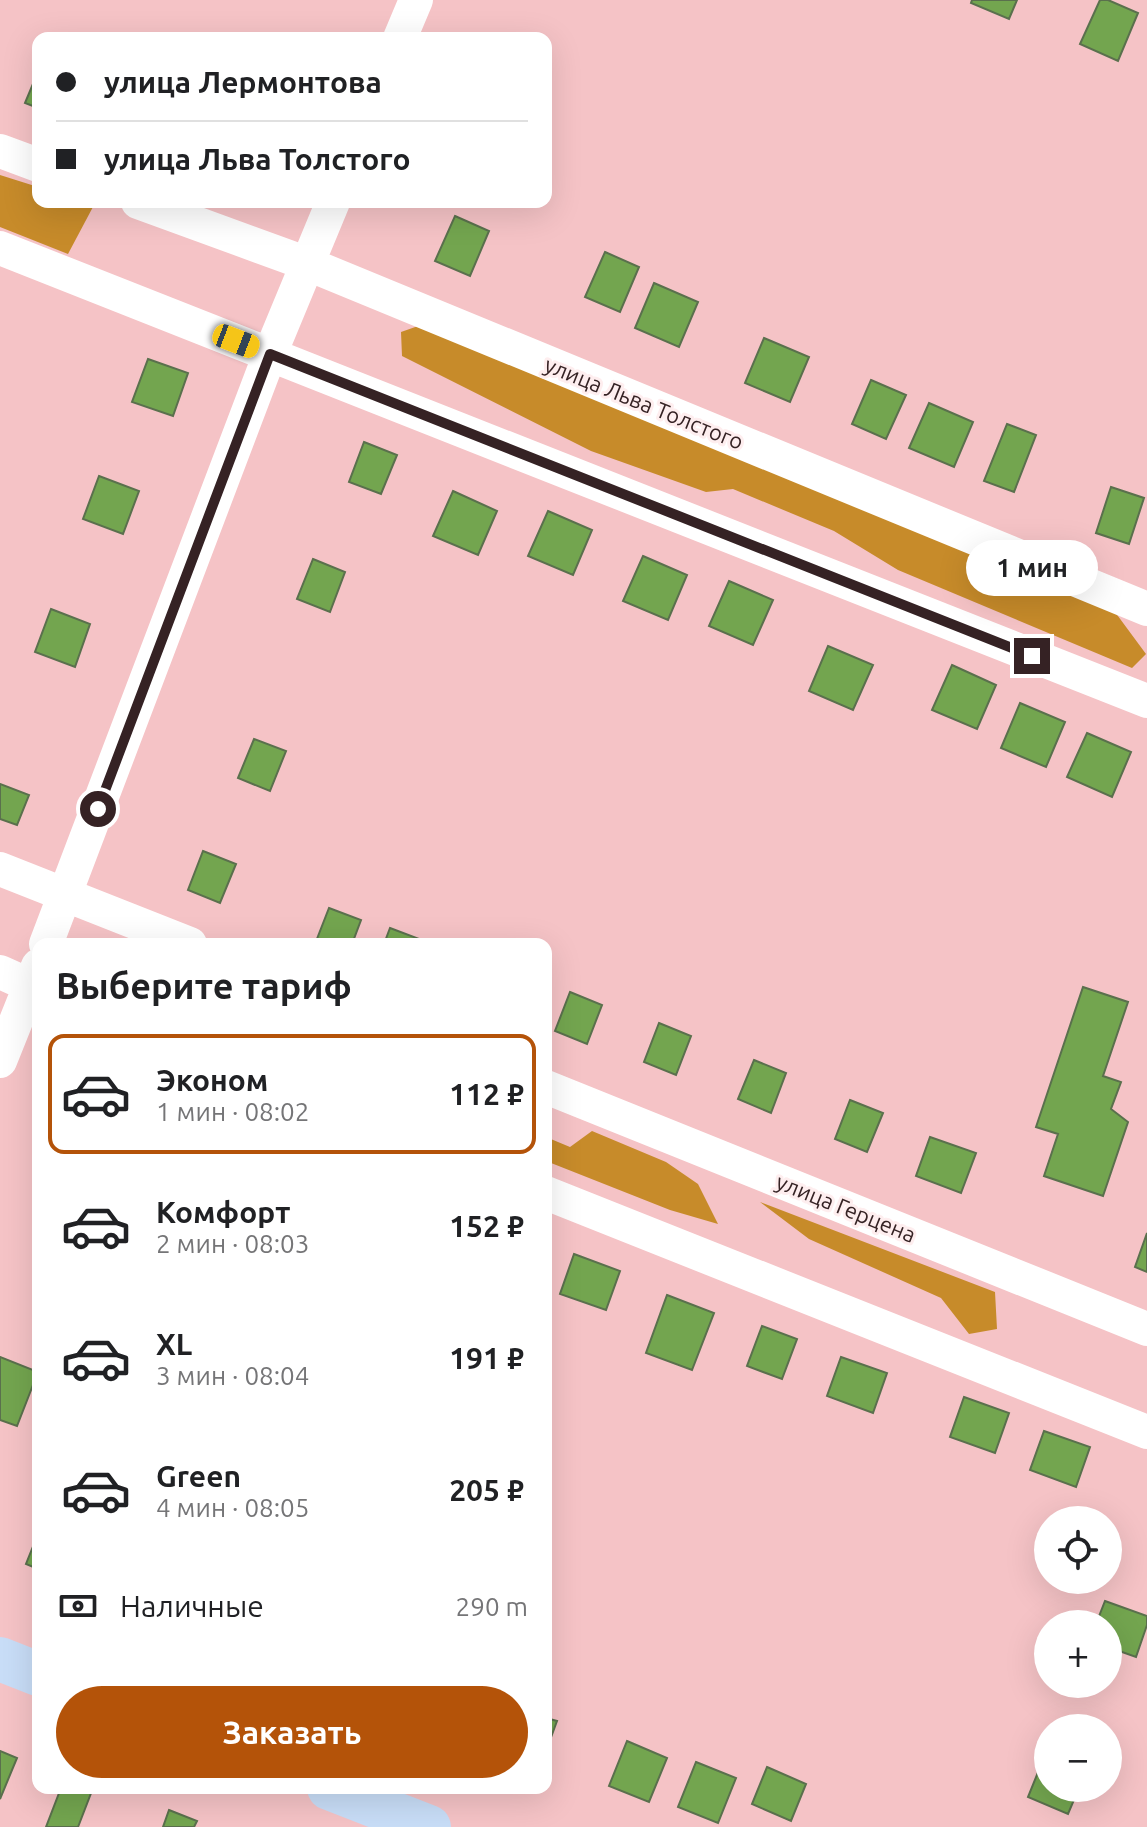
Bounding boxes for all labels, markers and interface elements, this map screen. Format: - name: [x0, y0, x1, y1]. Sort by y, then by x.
- text: улица Лермонтова: [104, 65, 382, 99]
- text: улица Льва Толстого: [104, 142, 411, 176]
- car: [209, 321, 263, 361]
- street label: улица Льва Толстого: [541, 351, 747, 454]
- callout: 1 мин: [966, 540, 1098, 596]
- text: 1 мин: [996, 553, 1068, 582]
- route end: [1014, 638, 1050, 674]
- route start: [80, 791, 116, 827]
- text: Выберите тариф: [56, 965, 352, 1006]
- icon: car: [60, 1058, 132, 1130]
- text: Эконом: [156, 1063, 268, 1097]
- text: 112 ₽: [449, 1077, 524, 1111]
- text: 1 мин · 08:02: [156, 1097, 309, 1126]
- street label: улица Герцена: [773, 1168, 920, 1247]
- icon: car: [60, 1190, 132, 1262]
- text: Комфорт: [156, 1195, 290, 1229]
- text: 152 ₽: [449, 1209, 524, 1243]
- text: 2 мин · 08:03: [156, 1229, 309, 1258]
- icon: car: [60, 1322, 132, 1394]
- text: XL: [156, 1327, 192, 1361]
- text: 191 ₽: [449, 1341, 524, 1375]
- text: 3 мин · 08:04: [156, 1361, 309, 1390]
- icon: car: [60, 1454, 132, 1526]
- text: Green: [156, 1459, 241, 1493]
- text: 205 ₽: [449, 1473, 524, 1507]
- text: 4 мин · 08:05: [156, 1493, 309, 1522]
- map controls: [1034, 1506, 1122, 1802]
- button: locate: [1034, 1506, 1122, 1594]
- icon: cash: [56, 1584, 100, 1628]
- text: Наличные: [120, 1589, 264, 1623]
- text: 290 m: [456, 1592, 528, 1621]
- button: +: [1034, 1610, 1122, 1698]
- button: Заказать: [56, 1686, 528, 1778]
- button: −: [1034, 1714, 1122, 1802]

